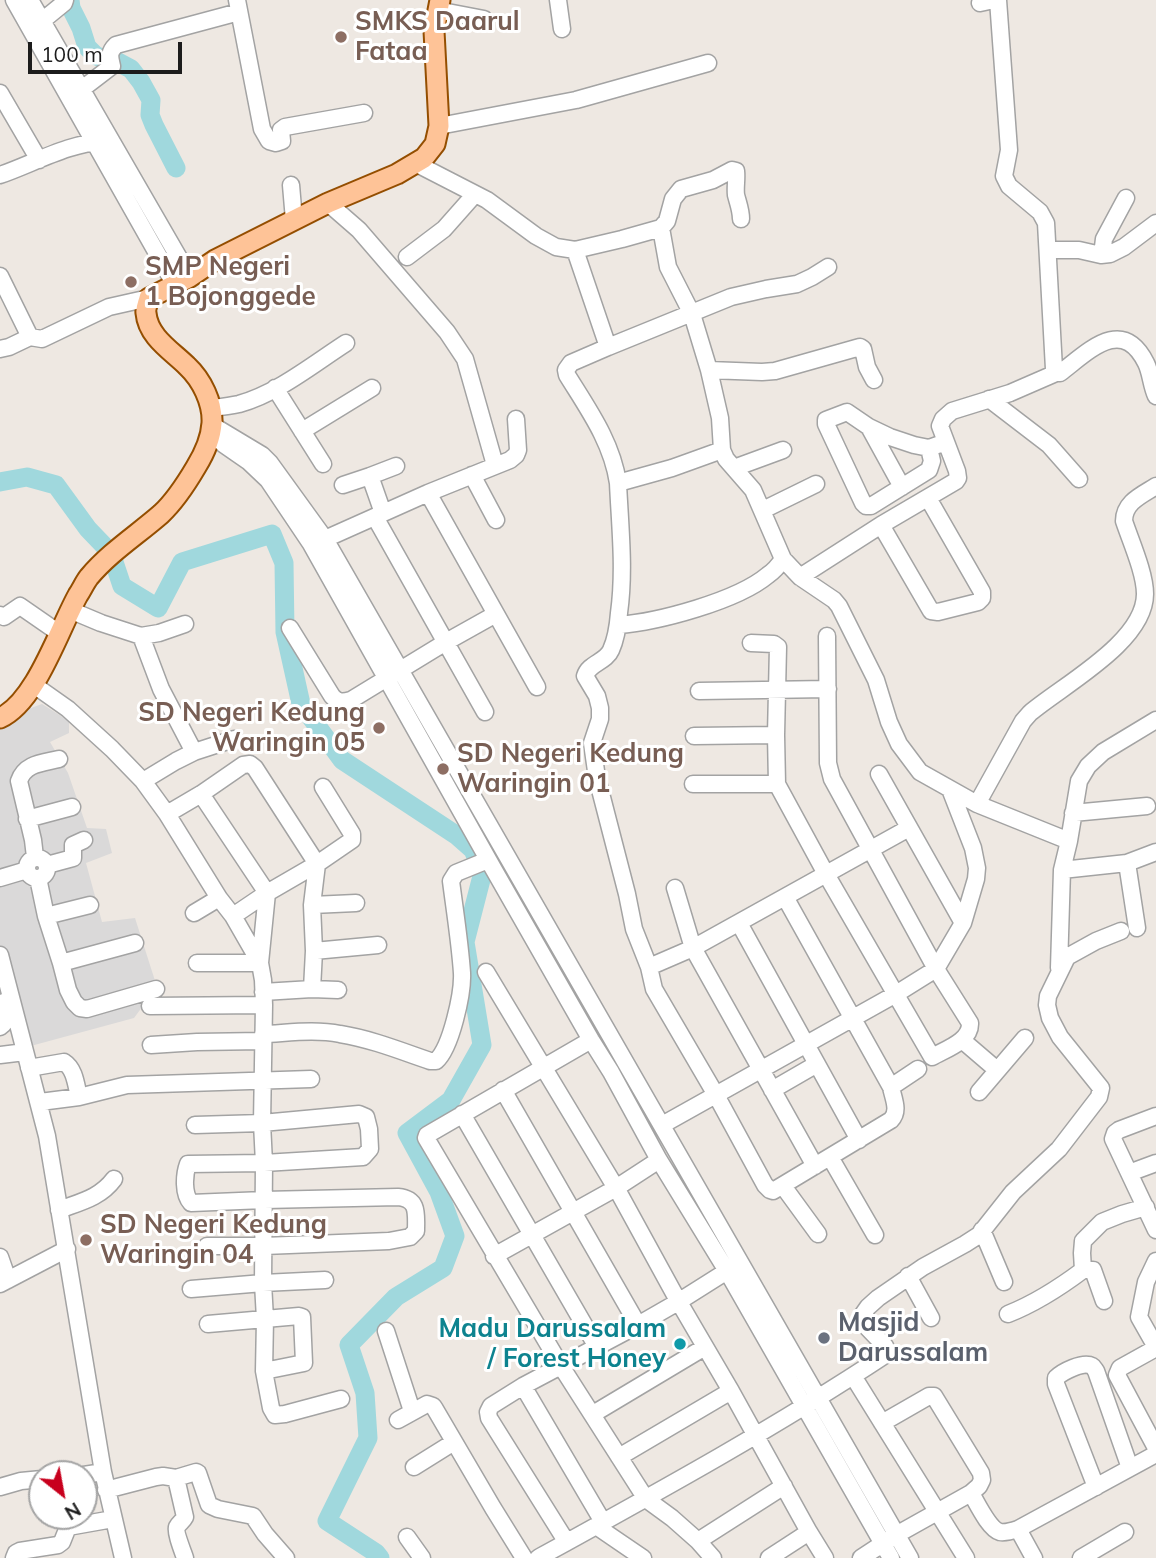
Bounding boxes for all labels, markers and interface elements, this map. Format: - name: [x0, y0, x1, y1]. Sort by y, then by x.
- place label: SMKS Daarul Fataa: [355, 6, 520, 68]
- scale bar: [32, 28, 186, 72]
- marker: SMKS Daarul Fataa: [333, 29, 349, 45]
- text: 100 m: [41, 41, 103, 67]
- place label: SMP Negeri 1 Bojonggede: [145, 251, 316, 312]
- marker: SMP Negeri 1 Bojonggede: [123, 274, 139, 290]
- place label: SD Negeri Kedung Waringin 05: [138, 697, 365, 758]
- marker: SD Negeri Kedung Waringin 05: [371, 720, 387, 736]
- place label: SD Negeri Kedung Waringin 01: [457, 738, 684, 800]
- marker: SD Negeri Kedung Waringin 01: [435, 761, 451, 777]
- place label: SD Negeri Kedung Waringin 04: [100, 1209, 327, 1270]
- marker: SD Negeri Kedung Waringin 04: [78, 1232, 94, 1248]
- place label: Masjid Darussalam: [838, 1307, 988, 1368]
- place label: Madu Darussalam / Forest Honey: [438, 1313, 666, 1374]
- marker: Masjid Darussalam: [816, 1330, 832, 1346]
- marker: Madu Darussalam / Forest Honey: [672, 1336, 688, 1352]
- north arrow: [28, 1460, 98, 1530]
- text: N: [60, 1497, 85, 1525]

